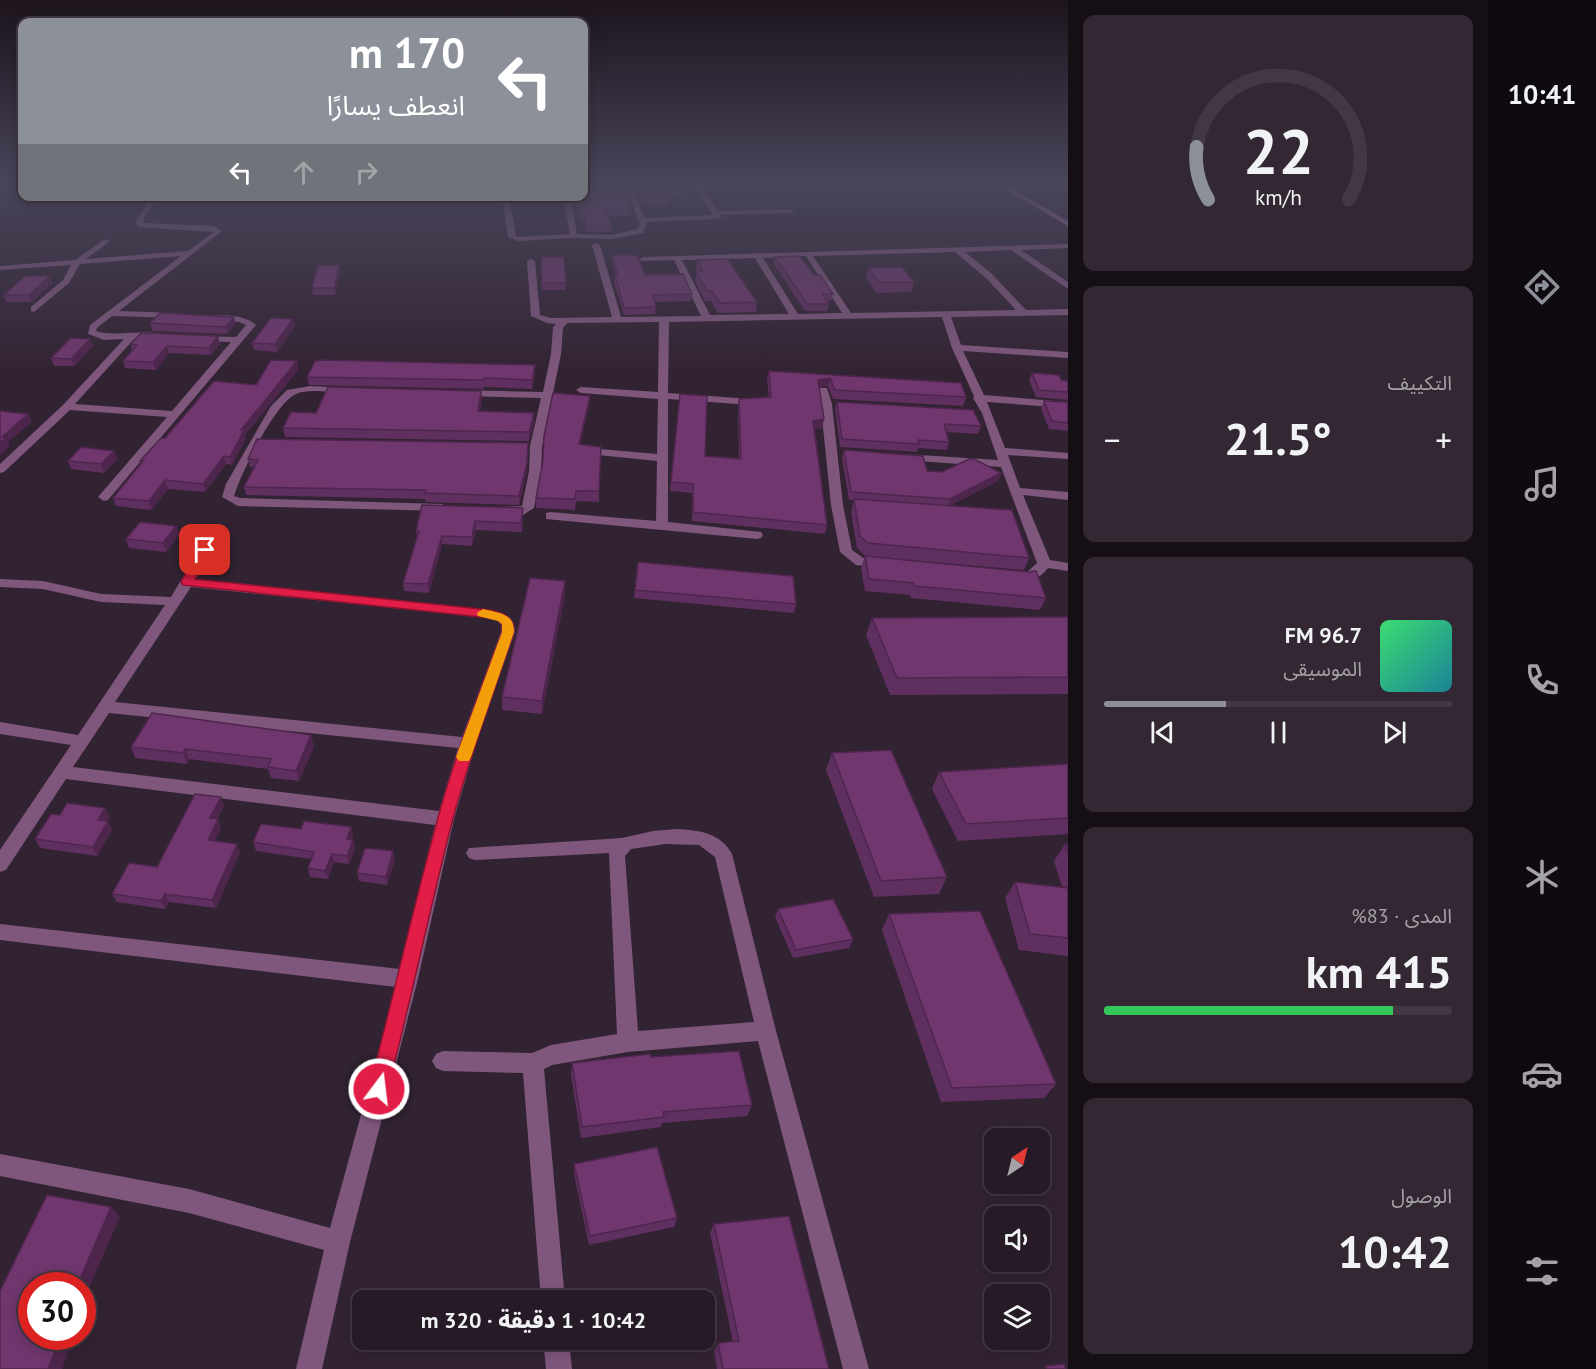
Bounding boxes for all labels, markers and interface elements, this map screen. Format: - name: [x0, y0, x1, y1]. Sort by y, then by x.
- text: 170 m: [349, 25, 465, 80]
- icon: left: [486, 42, 564, 120]
- text: 10:41: [1508, 77, 1576, 111]
- text: انعطف يسارًا: [327, 88, 465, 122]
- text: 22: [1243, 110, 1313, 191]
- icon: left: [224, 156, 257, 189]
- icon: ahead: [287, 156, 320, 189]
- icon: right: [350, 156, 383, 189]
- text: km/h: [1254, 183, 1301, 211]
- icon: directions: [1521, 266, 1563, 308]
- text: التكييف: [1388, 370, 1452, 396]
- text: 21.5°: [1224, 409, 1332, 467]
- text: −: [1104, 418, 1121, 461]
- text: +: [1435, 418, 1452, 461]
- icon: music: [1521, 463, 1563, 505]
- pin: [179, 524, 230, 575]
- icon: arrive: [188, 533, 221, 566]
- text: 96.7 FM: [1285, 621, 1362, 649]
- text: الموسيقى: [1283, 656, 1362, 682]
- icon: phone: [1521, 659, 1563, 701]
- icon: previous: [1146, 716, 1179, 749]
- icon: pause: [1262, 716, 1295, 749]
- icon: next: [1378, 716, 1411, 749]
- icon: climate: [1521, 856, 1563, 898]
- text: المدى · 83%: [1351, 903, 1452, 929]
- text: 415 km: [1306, 942, 1452, 1000]
- icon: car: [1521, 1053, 1563, 1095]
- position arrow: [347, 1057, 411, 1121]
- north arrow: [984, 1128, 1050, 1194]
- map controls: [984, 1128, 1050, 1350]
- text: الوصول: [1391, 1183, 1452, 1209]
- button: sound: [984, 1206, 1050, 1272]
- text: 10:42: [1338, 1222, 1452, 1280]
- icon: filters: [1521, 1250, 1563, 1292]
- speed limit sign: 30: [18, 1272, 96, 1350]
- button: layers: [984, 1284, 1050, 1350]
- text: 10:42 · 1 دقيقة · 320 m: [421, 1306, 646, 1334]

